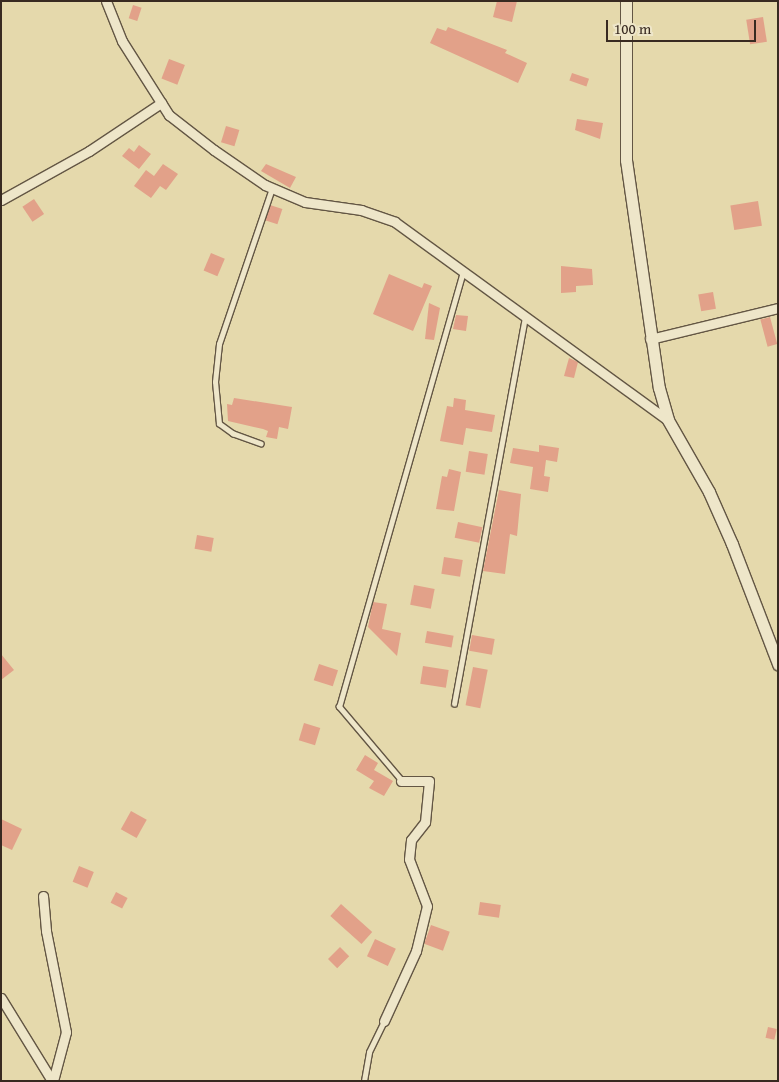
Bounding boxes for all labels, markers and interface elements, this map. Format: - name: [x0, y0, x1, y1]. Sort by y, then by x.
- scale bar: [609, 10, 759, 42]
- text: 100 m: [614, 18, 651, 39]

